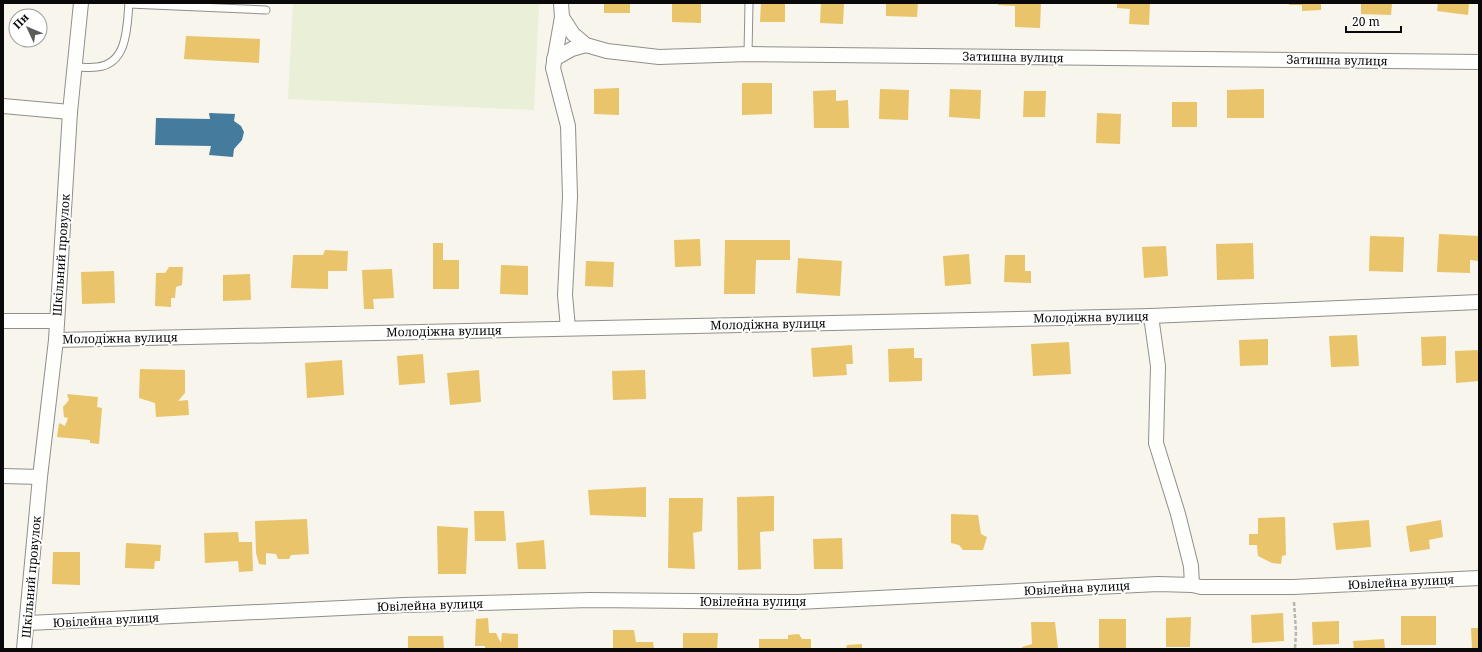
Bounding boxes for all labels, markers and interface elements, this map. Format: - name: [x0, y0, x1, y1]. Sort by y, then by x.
- north arrow: [8, 8, 48, 48]
- scale bar: [1346, 8, 1401, 34]
- text: Пн: [9, 9, 32, 32]
- text: 20 m: [1352, 13, 1380, 30]
- street label: Затишна вулиця: [962, 48, 1064, 66]
- street label: Затишна вулиця: [1286, 51, 1388, 69]
- street label: Шкільний провулок: [48, 192, 74, 317]
- street label: Молодіжна вулиця: [1033, 307, 1149, 327]
- street label: Молодіжна вулиця: [710, 314, 826, 334]
- street label: Молодіжна вулиця: [386, 321, 502, 341]
- street label: Молодіжна вулиця: [62, 328, 178, 348]
- street label: Шкільний провулок: [17, 514, 45, 639]
- street label: Ювілейна вулиця: [1347, 571, 1455, 593]
- street label: Ювілейна вулиця: [1023, 577, 1131, 599]
- street label: Ювілейна вулиця: [700, 593, 806, 610]
- street label: Ювілейна вулиця: [376, 595, 484, 615]
- street label: Ювілейна вулиця: [52, 609, 160, 631]

